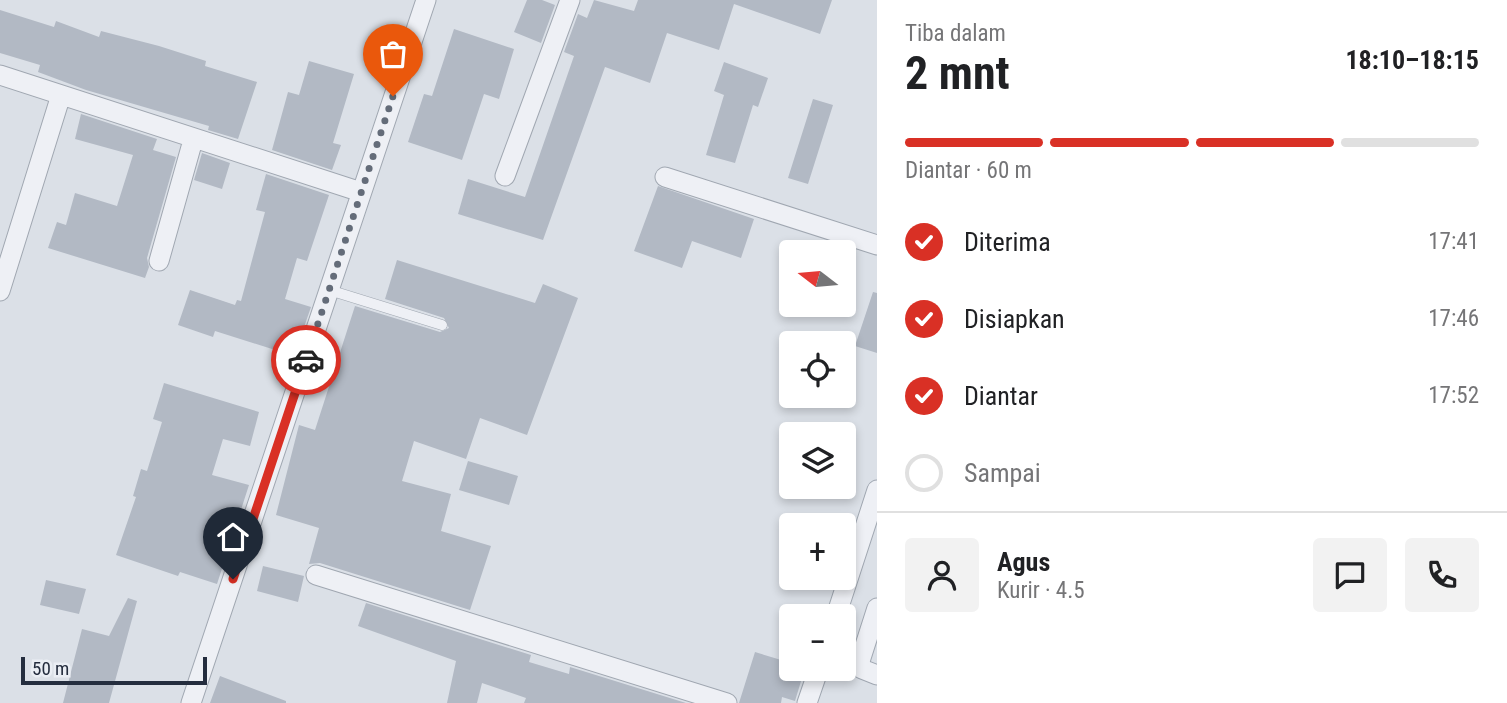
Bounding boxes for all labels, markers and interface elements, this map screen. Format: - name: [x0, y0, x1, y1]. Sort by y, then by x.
- text: Tiba dalam: [905, 20, 1006, 47]
- pin: [363, 24, 423, 96]
- icon: bag: [374, 35, 412, 73]
- text: 18:10–18:15: [1345, 45, 1479, 75]
- text: 2 mnt: [905, 46, 1010, 100]
- text: Diantar · 60 m: [905, 157, 1032, 184]
- icon: check: [905, 223, 943, 261]
- text: Diterima: [964, 227, 1051, 257]
- text: 17:41: [1428, 228, 1479, 255]
- north arrow: [779, 240, 856, 317]
- map controls: [779, 240, 856, 681]
- icon: check: [905, 300, 943, 338]
- text: Disiapkan: [964, 304, 1065, 334]
- text: 17:46: [1428, 305, 1479, 332]
- courier: [271, 325, 341, 395]
- button: locate: [779, 331, 856, 408]
- icon: car: [287, 341, 325, 379]
- icon: check: [905, 377, 943, 415]
- text: Diantar: [964, 381, 1038, 411]
- text: 17:52: [1428, 382, 1479, 409]
- button: layers: [779, 422, 856, 499]
- text: Sampai: [964, 458, 1041, 488]
- pin: [203, 507, 263, 579]
- button: +: [779, 513, 856, 590]
- icon: home: [214, 518, 252, 556]
- button: person: [905, 538, 979, 612]
- button: chat: [1313, 538, 1387, 612]
- button: phone: [1405, 538, 1479, 612]
- text: Agus: [997, 547, 1050, 577]
- text: Kurir · 4.5: [997, 577, 1085, 604]
- button: −: [779, 604, 856, 681]
- scale bar: [21, 654, 206, 686]
- text: 50 m: [32, 657, 69, 680]

